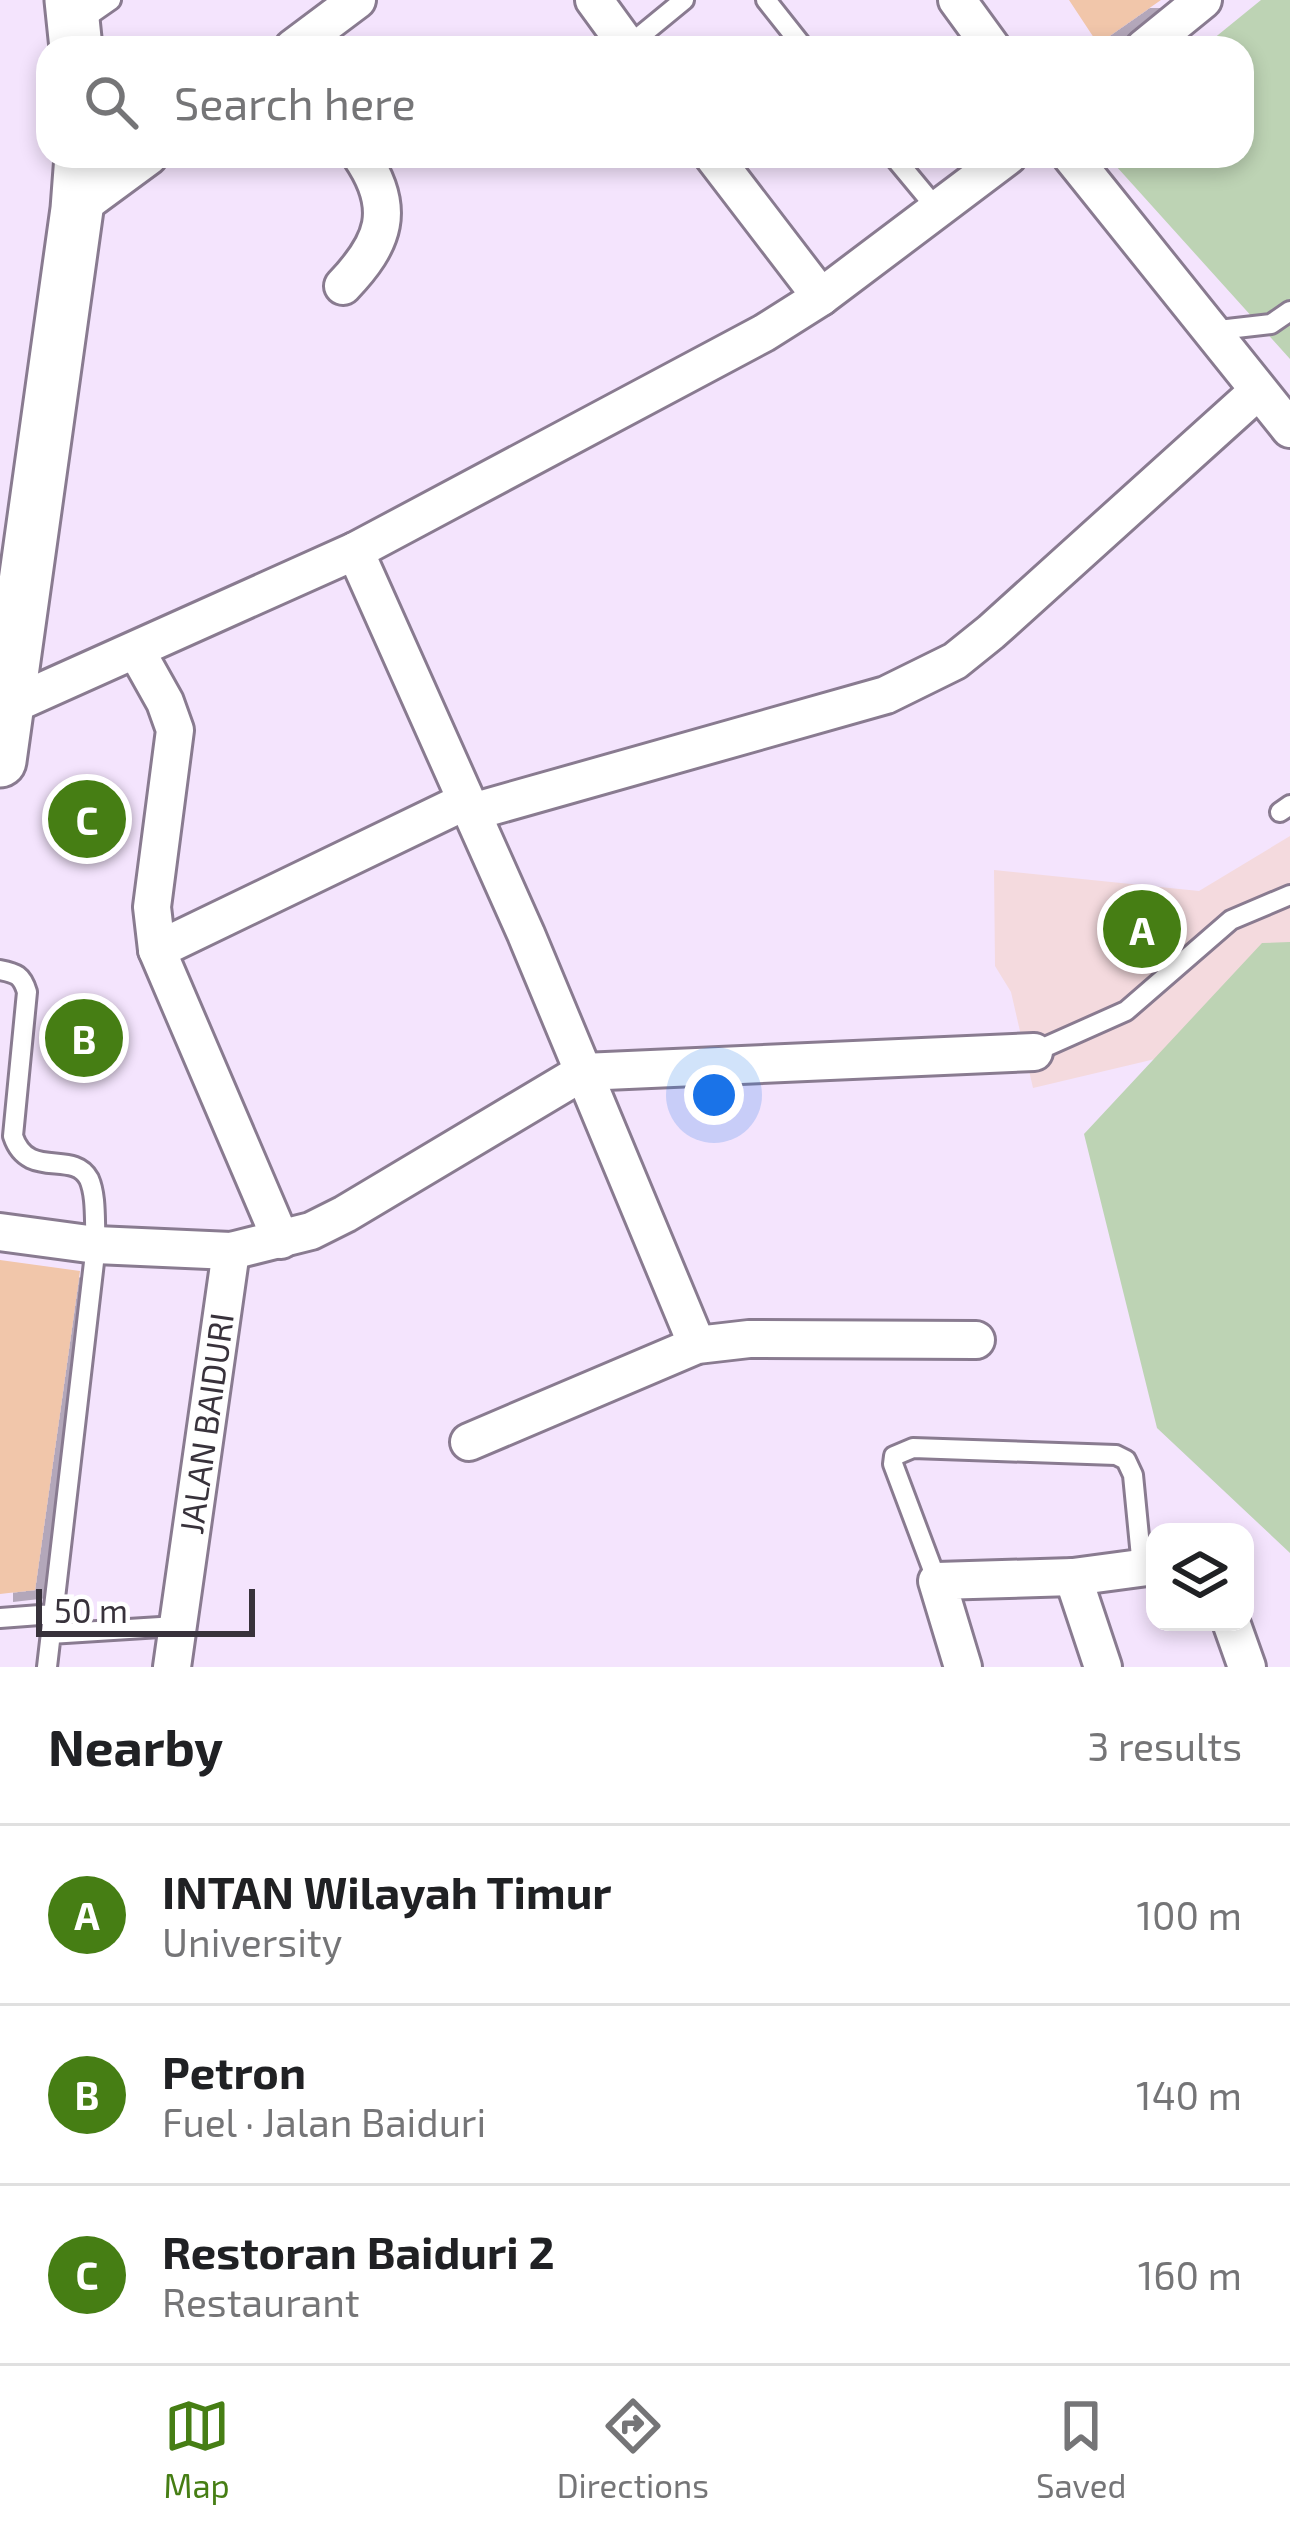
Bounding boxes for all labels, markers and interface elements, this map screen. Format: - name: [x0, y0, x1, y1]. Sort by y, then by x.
- search box: [36, 36, 1254, 168]
- icon: search: [78, 69, 144, 135]
- text: Search here: [174, 75, 416, 129]
- pin: C: [48, 774, 126, 864]
- pin: A: [1103, 884, 1181, 974]
- pin: B: [45, 993, 123, 1083]
- your location: [684, 1065, 744, 1125]
- street label: JALAN BAIDURI: [170, 1310, 241, 1536]
- map controls: [1146, 1523, 1254, 1631]
- button: layers: [1146, 1523, 1254, 1631]
- scale bar: [36, 1583, 255, 1636]
- text: 50 m: [54, 1590, 128, 1630]
- text: Nearby: [48, 1715, 223, 1776]
- text: 3 results: [1088, 1722, 1242, 1769]
- text: INTAN Wilayah Timur: [162, 1864, 612, 1918]
- text: A: [74, 1891, 100, 1938]
- text: 100 m: [1137, 1891, 1242, 1938]
- text: University: [162, 1918, 342, 1965]
- text: Petron: [162, 2044, 306, 2098]
- text: B: [75, 2071, 99, 2118]
- text: 140 m: [1136, 2071, 1242, 2118]
- text: Fuel · Jalan Baiduri: [162, 2098, 486, 2145]
- text: Restoran Baiduri 2: [162, 2224, 555, 2278]
- text: C: [76, 2251, 98, 2298]
- text: 160 m: [1138, 2251, 1242, 2298]
- text: Restaurant: [162, 2278, 360, 2325]
- tab: Map: [164, 2393, 230, 2505]
- tab: Directions: [557, 2393, 709, 2505]
- tab: Saved: [1036, 2393, 1126, 2505]

